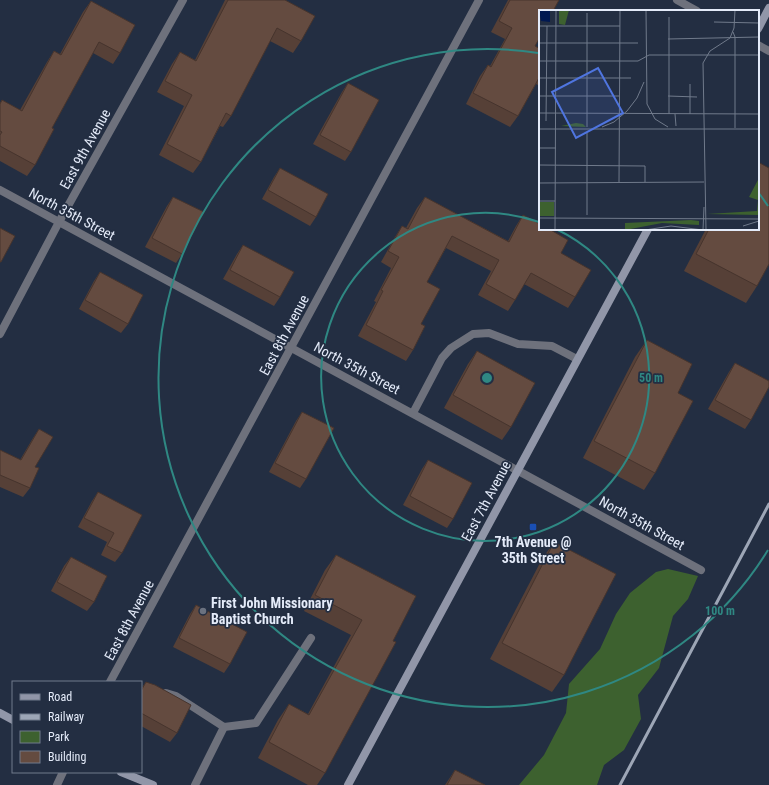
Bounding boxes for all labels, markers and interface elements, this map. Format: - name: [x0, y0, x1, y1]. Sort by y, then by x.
- inset map: [539, 10, 759, 230]
- street label: East 9th Avenue: [56, 106, 114, 192]
- street label: North 35th Street: [26, 185, 118, 243]
- street label: East 8th Avenue: [256, 292, 312, 378]
- street label: North 35th Street: [311, 339, 403, 397]
- centre of rings: [480, 371, 494, 385]
- text: 50 m: [639, 371, 663, 385]
- street label: East 7th Avenue: [458, 458, 514, 544]
- street label: North 35th Street: [597, 493, 687, 553]
- marker: 7th Avenue @ 35th Street: [528, 522, 538, 532]
- place label: 7th Avenue @ 35th Street: [495, 534, 572, 566]
- street label: East 8th Avenue: [101, 577, 157, 663]
- place label: First John Missionary Baptist Church: [211, 595, 333, 627]
- text: 100 m: [705, 604, 735, 618]
- marker: First John Missionary Baptist Church: [198, 606, 208, 616]
- legend: [12, 681, 142, 773]
- text: Road: [48, 690, 72, 704]
- text: Railway: [48, 710, 84, 724]
- text: Park: [48, 730, 70, 744]
- text: Building: [48, 750, 86, 764]

